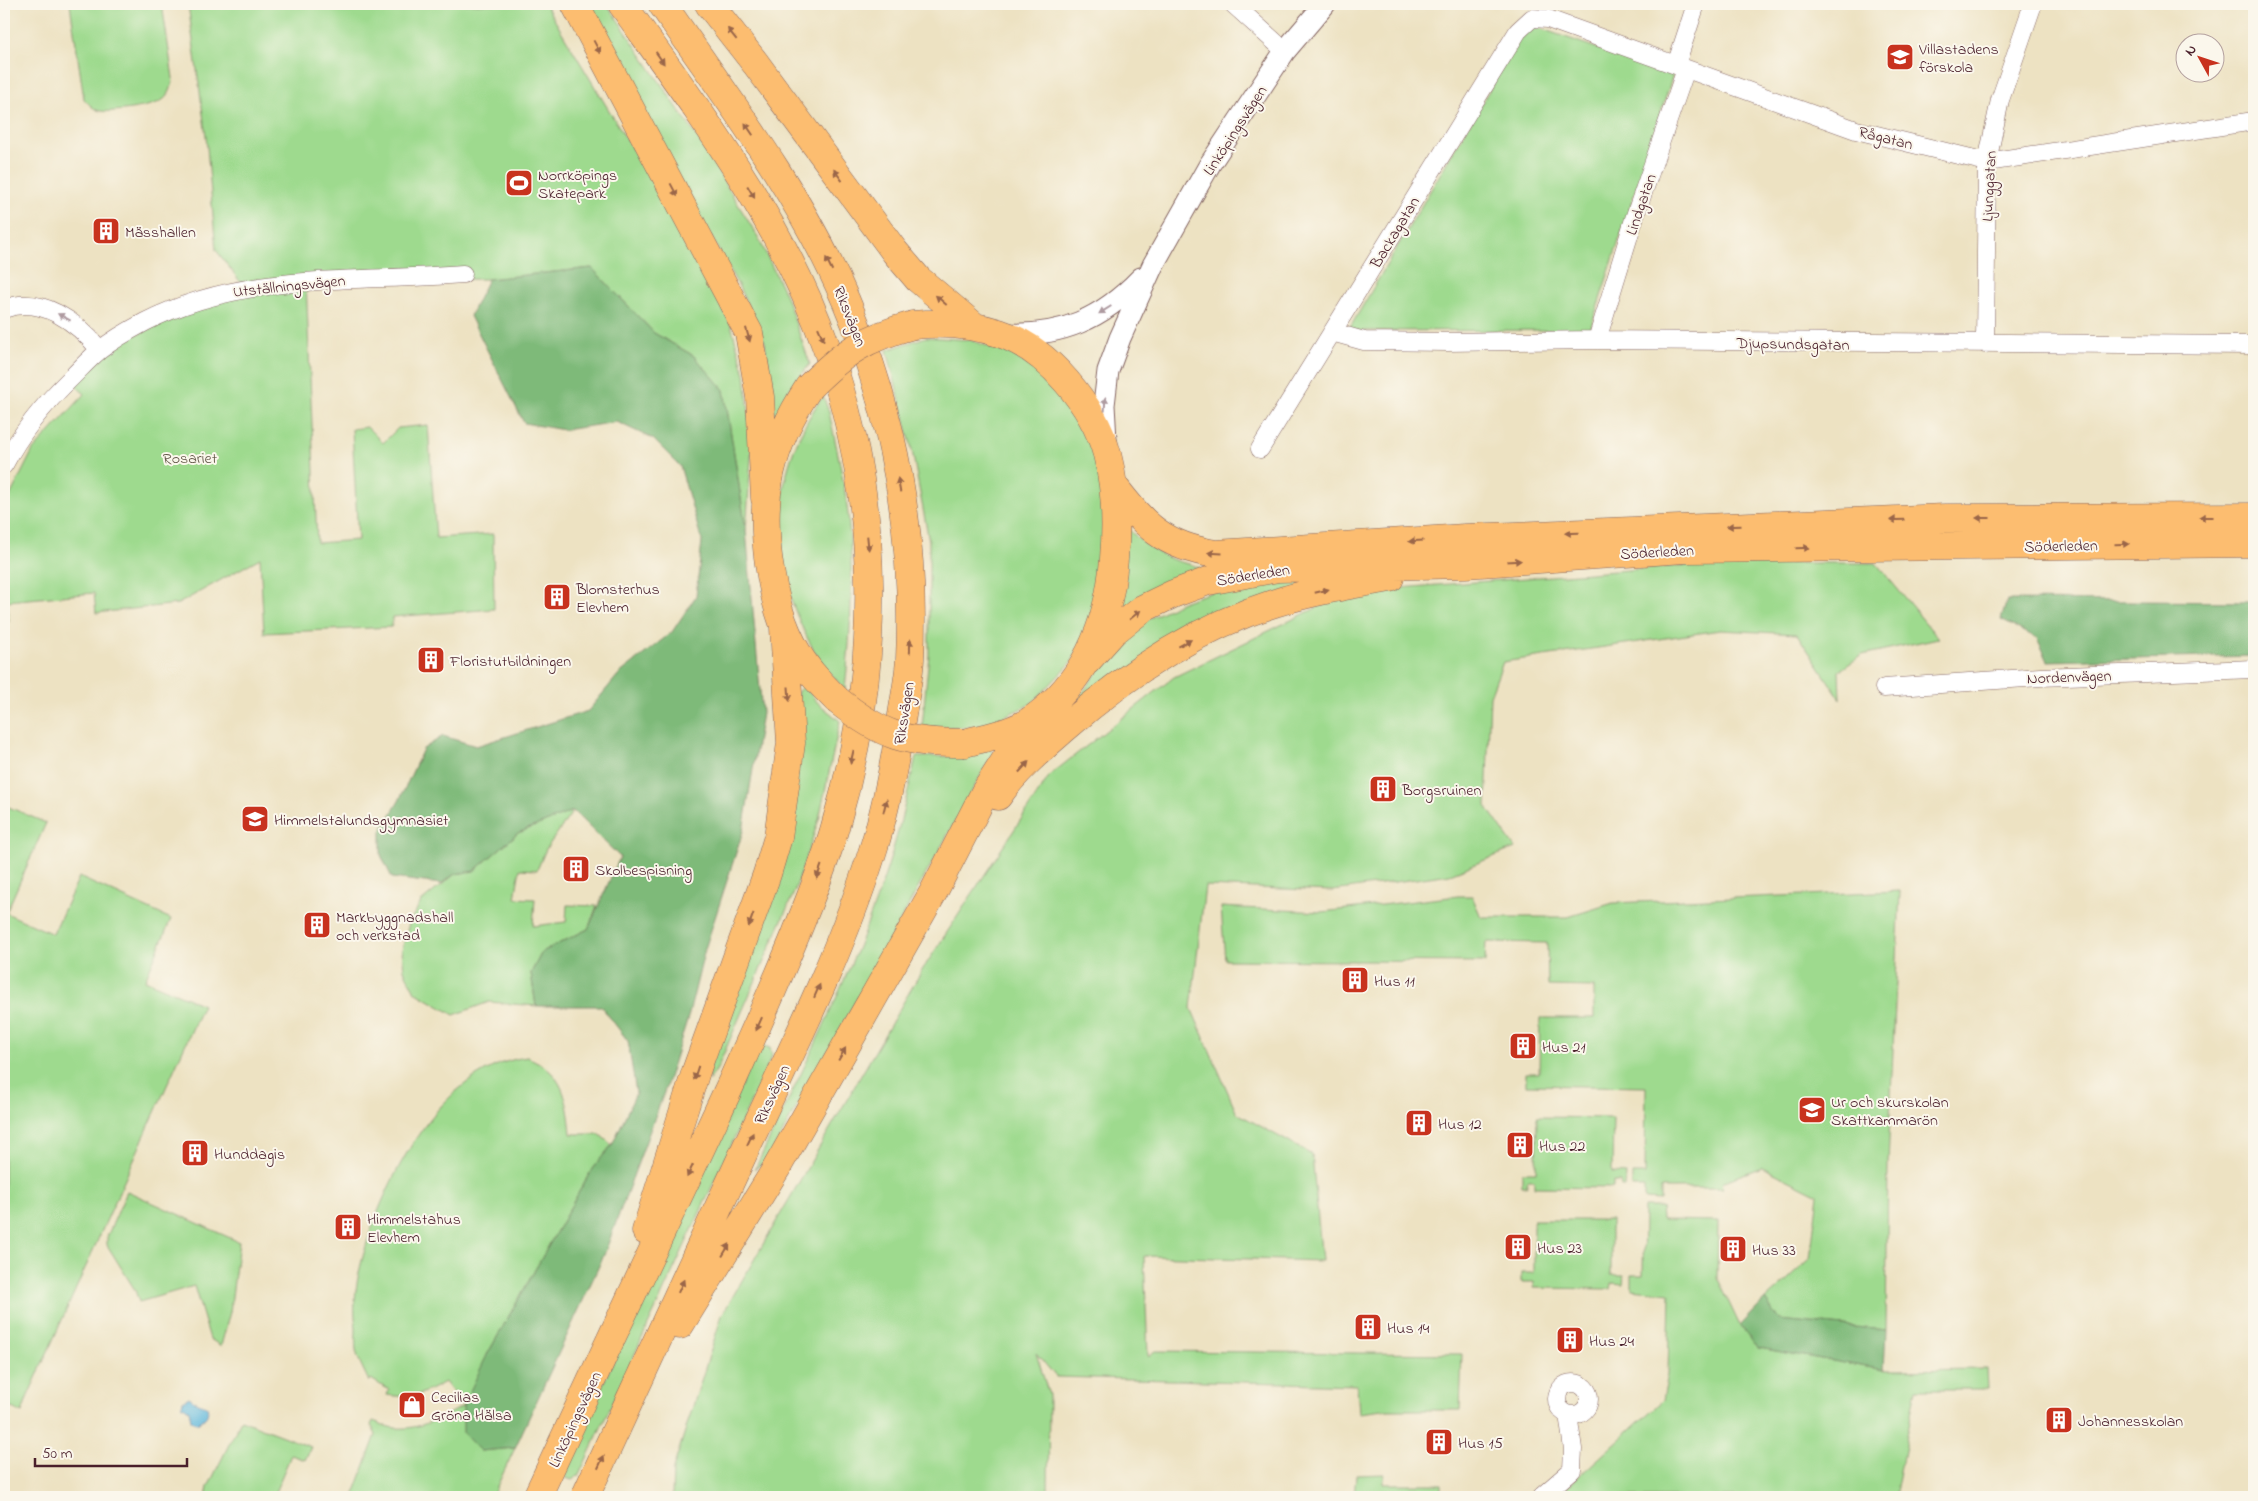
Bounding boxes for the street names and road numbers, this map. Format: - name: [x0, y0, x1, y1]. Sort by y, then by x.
- street label: Linköpingsvägen: [1197, 81, 1274, 181]
- street label: Rågatan: [1856, 121, 1915, 157]
- street label: Ljunggatan: [1976, 150, 2004, 222]
- street label: Lindgatan: [1620, 171, 1664, 239]
- street label: Backagatan: [1364, 193, 1427, 274]
- street label: Utställningsvägen: [232, 269, 347, 305]
- street label: Riksvägen: [826, 283, 872, 351]
- street label: Djupsundsgatan: [1735, 332, 1850, 358]
- street label: Söderleden: [2024, 534, 2098, 560]
- street label: Söderleden: [1620, 539, 1695, 567]
- street label: Söderleden: [1215, 558, 1292, 594]
- street label: Nordenvägen: [2026, 665, 2112, 691]
- street label: Riksvägen: [888, 680, 922, 747]
- street label: Riksvägen: [749, 1061, 797, 1129]
- street label: Linköpingsvägen: [543, 1368, 609, 1472]

